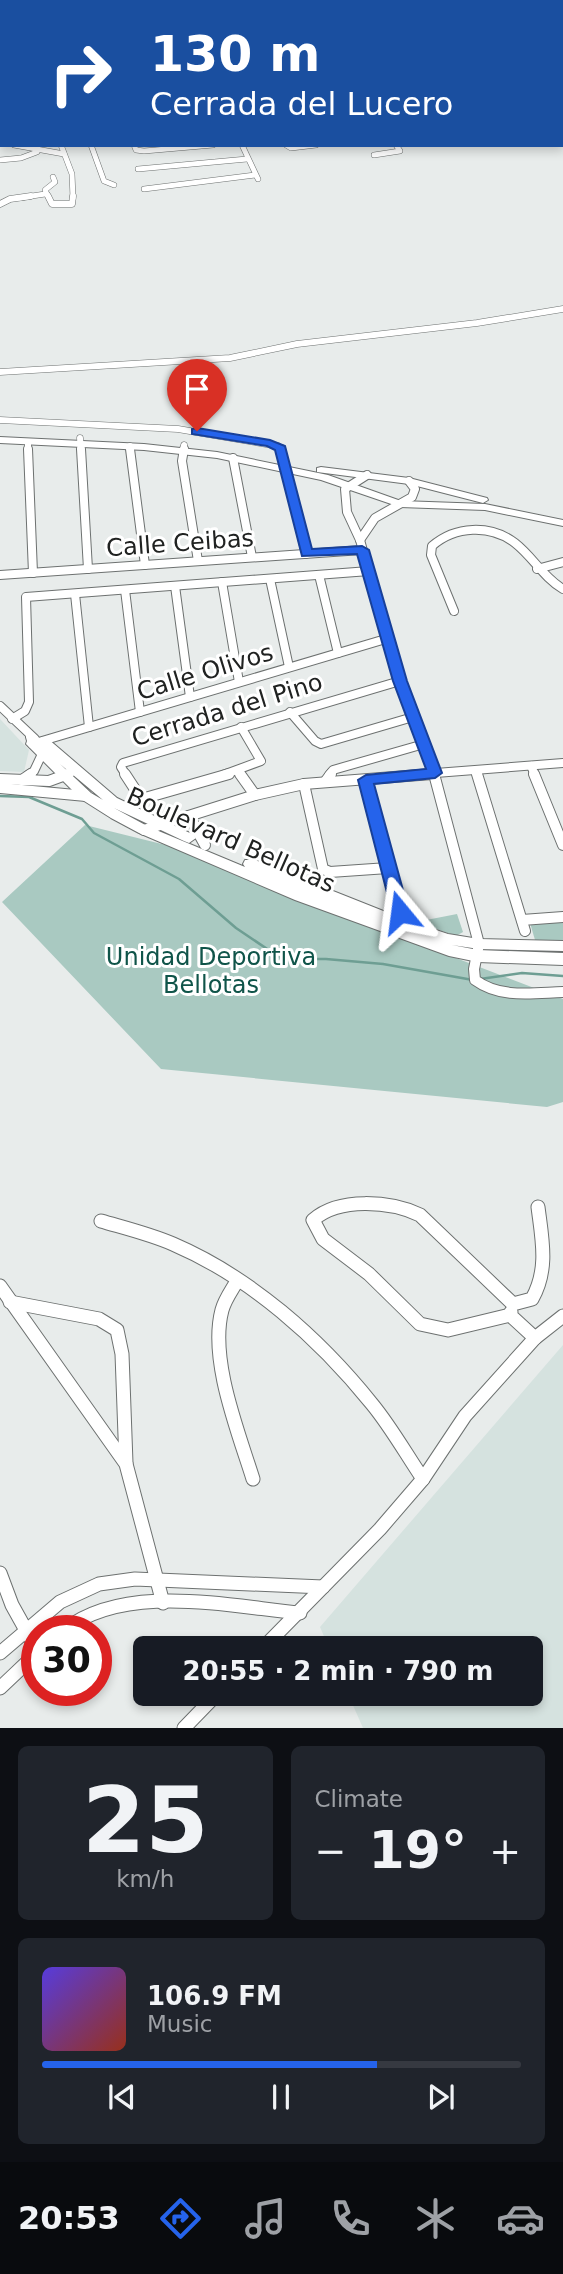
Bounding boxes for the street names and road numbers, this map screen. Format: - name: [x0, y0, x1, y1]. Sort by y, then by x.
- street label: Calle Ceibas: [105, 524, 255, 562]
- street label: Calle Olivos: [134, 638, 276, 706]
- street label: Cerrada del Pino: [128, 668, 326, 752]
- street label: Boulevard Bellotas: [123, 781, 339, 899]

